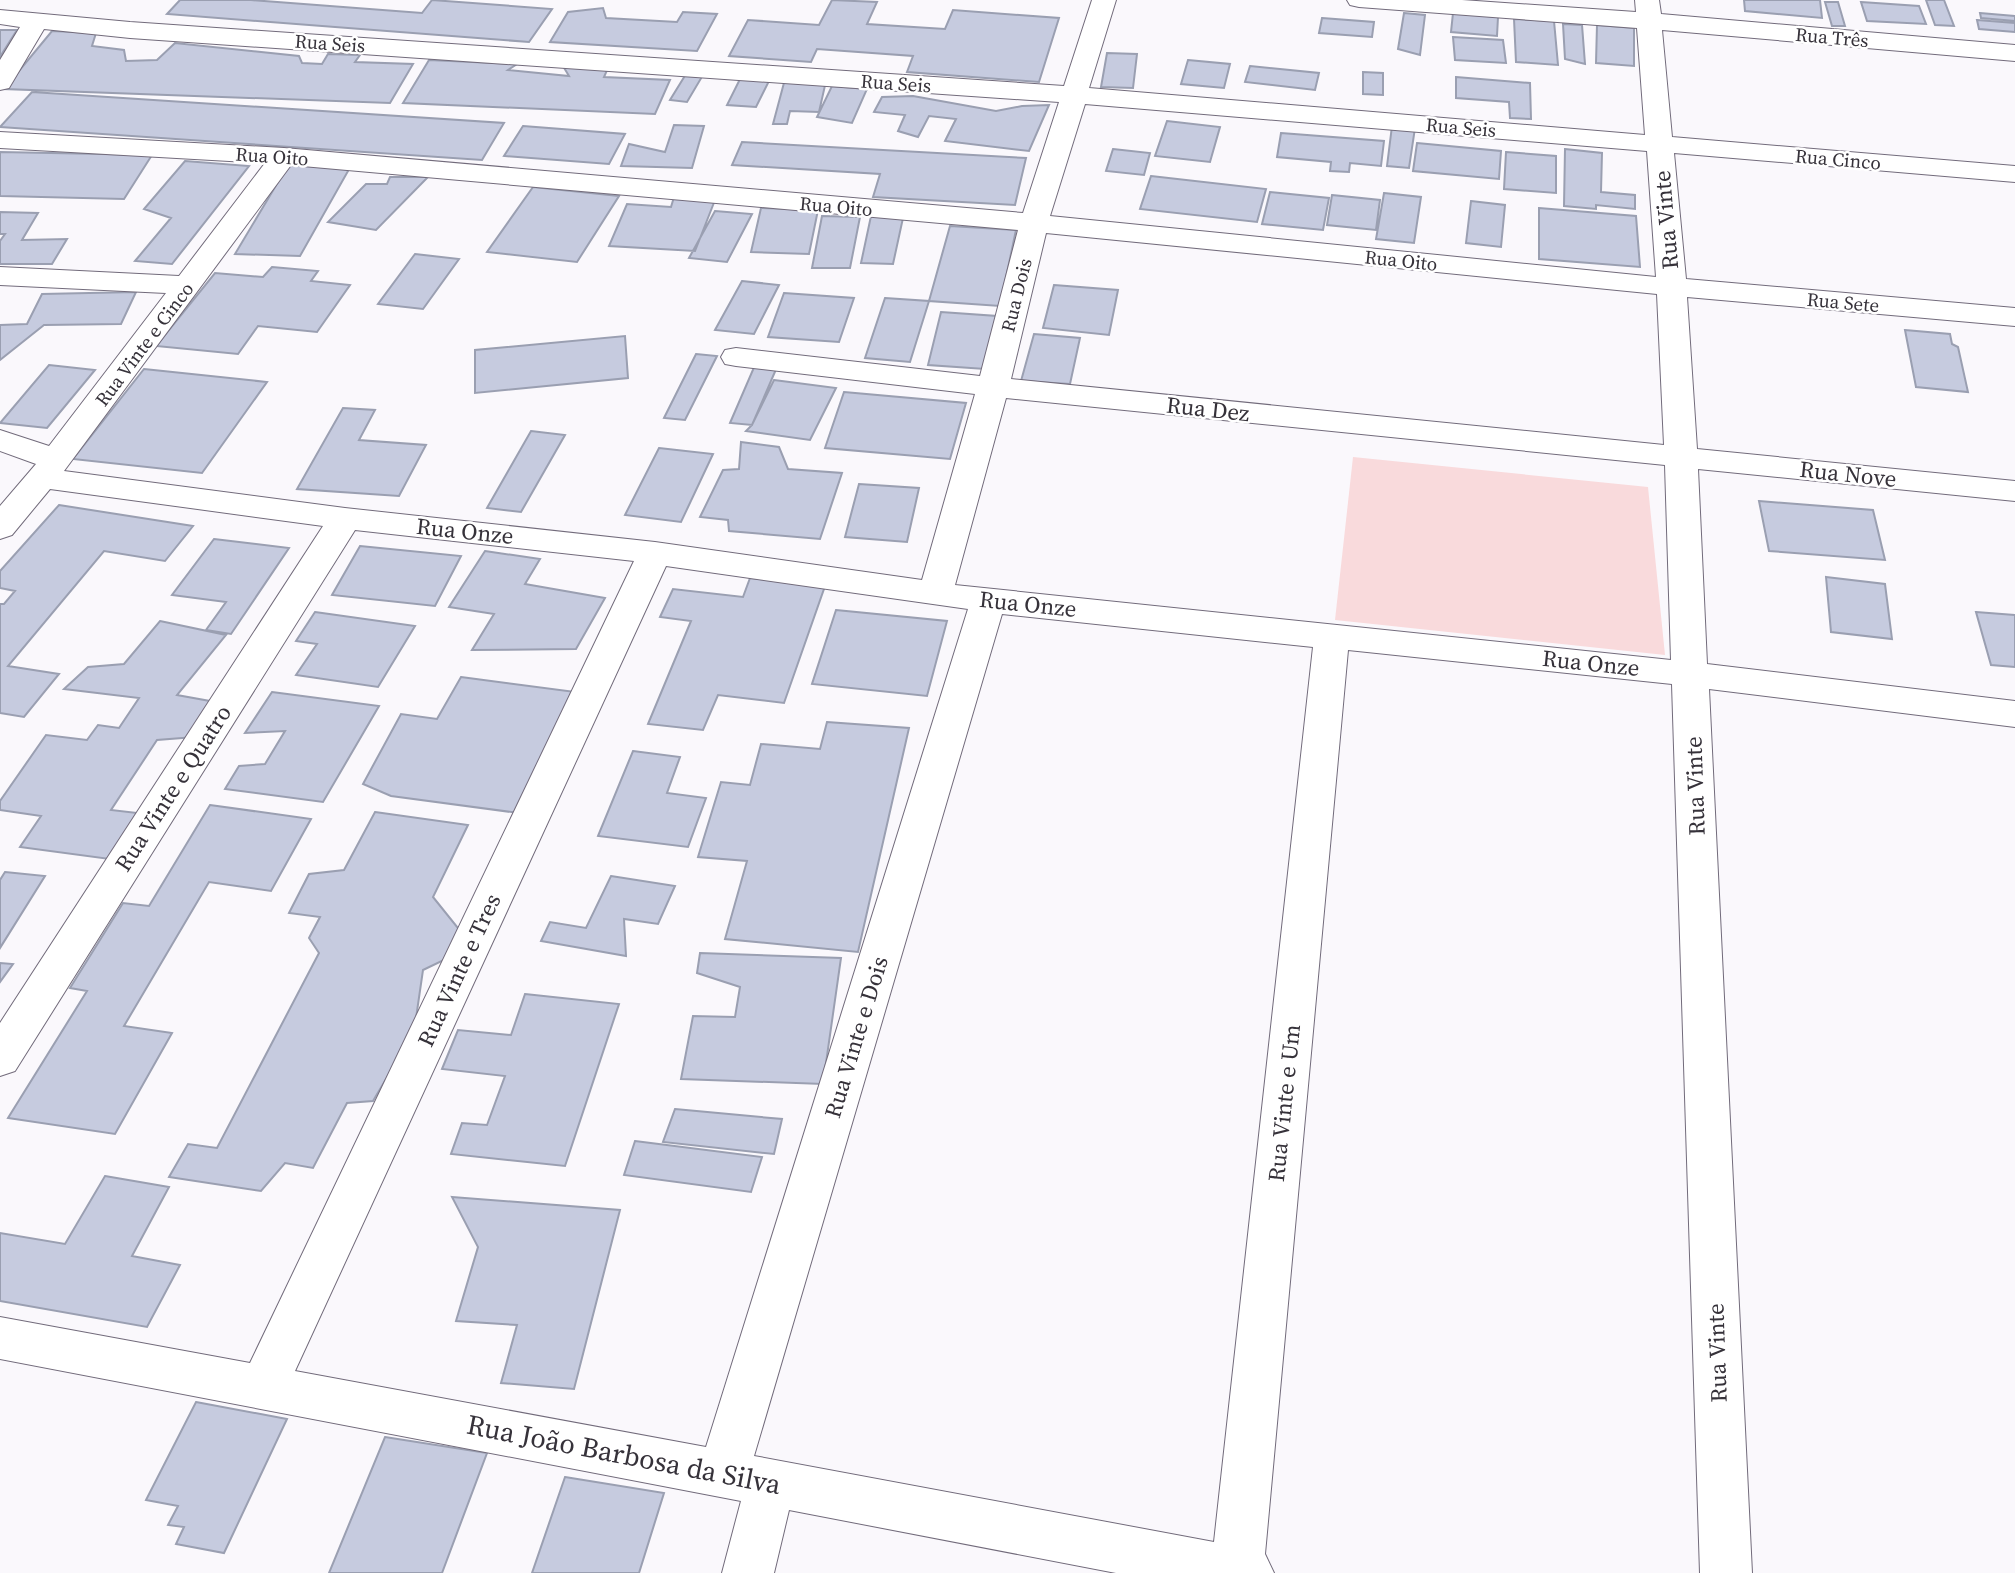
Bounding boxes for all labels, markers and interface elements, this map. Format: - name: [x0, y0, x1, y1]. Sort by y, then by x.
- street label: Rua Três: [1794, 21, 1870, 53]
- street label: Rua Seis: [294, 28, 366, 58]
- street label: Rua Seis: [860, 68, 932, 98]
- street label: Rua Seis: [1425, 111, 1497, 143]
- street label: Rua Oito: [235, 140, 309, 172]
- street label: Rua Cinco: [1794, 142, 1882, 176]
- street label: Rua Vinte: [1646, 169, 1686, 271]
- street label: Rua Oito: [798, 190, 874, 222]
- street label: Rua Oito: [1363, 243, 1439, 277]
- street label: Rua Dois: [994, 255, 1038, 335]
- street label: Rua Vinte e Cinco: [89, 277, 199, 411]
- street label: Rua Sete: [1806, 286, 1880, 318]
- street label: Rua Dez: [1165, 389, 1251, 429]
- street label: Rua Nove: [1798, 453, 1898, 495]
- street label: Rua Onze: [415, 510, 515, 552]
- street label: Rua Onze: [978, 583, 1078, 625]
- street label: Rua Onze: [1541, 642, 1641, 684]
- street label: Rua Vinte e Quatro: [107, 699, 239, 877]
- street label: Rua Vinte: [1677, 736, 1713, 836]
- street label: Rua Vinte e Tres: [410, 888, 508, 1052]
- street label: Rua Vinte e Dois: [816, 952, 896, 1122]
- street label: Rua Vinte e Um: [1260, 1022, 1308, 1183]
- street label: Rua Vinte: [1699, 1303, 1735, 1403]
- street label: Rua João Barbosa da Silva: [464, 1405, 785, 1503]

